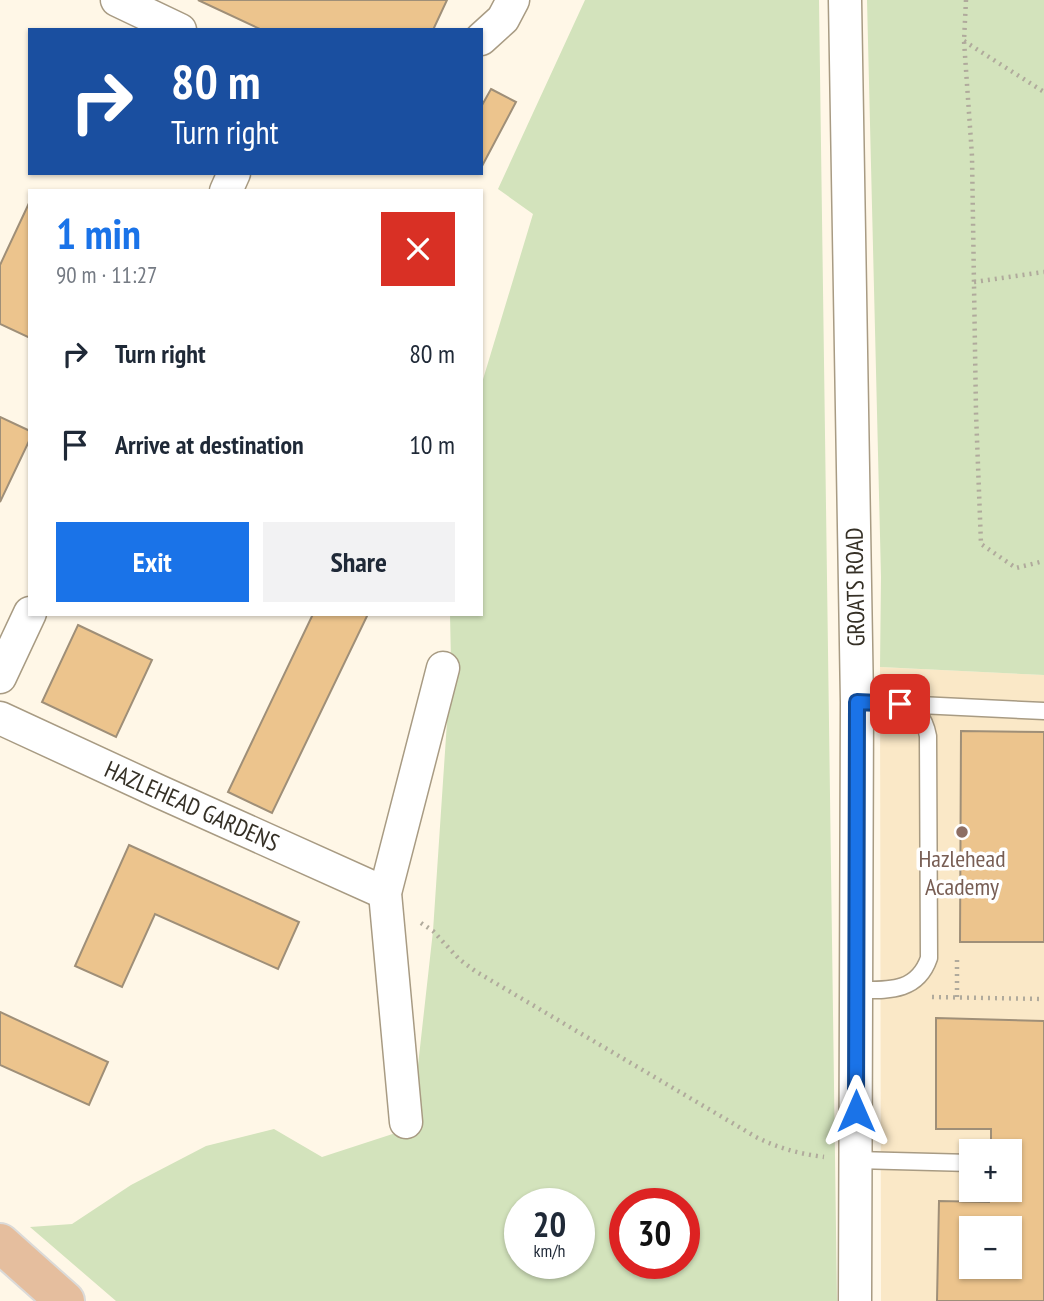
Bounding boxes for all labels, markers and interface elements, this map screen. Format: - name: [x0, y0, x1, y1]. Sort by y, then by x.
- text: 80 m: [171, 49, 260, 113]
- icon: right: [56, 56, 147, 147]
- text: Turn right: [171, 111, 279, 153]
- text: 1 min: [56, 206, 141, 261]
- button: close: [381, 212, 455, 286]
- text: 90 m · 11:27: [56, 260, 157, 289]
- icon: right: [56, 335, 94, 373]
- text: Turn right: [115, 337, 206, 370]
- text: 80 m: [409, 337, 455, 370]
- icon: arrive: [56, 426, 94, 464]
- text: Arrive at destination: [115, 428, 304, 461]
- text: 10 m: [409, 428, 455, 461]
- button: Exit: [56, 522, 249, 602]
- button: Share: [263, 522, 455, 602]
- street label: GROATS ROAD: [838, 527, 872, 647]
- pin: [870, 674, 930, 734]
- icon: arrive: [881, 685, 919, 723]
- street label: HAZLEHEAD GARDENS: [100, 754, 284, 858]
- marker: Hazlehead Academy: [954, 824, 970, 840]
- place label: Hazlehead Academy: [918, 843, 1006, 902]
- position arrow: [819, 1074, 893, 1148]
- map controls: [959, 1139, 1022, 1279]
- button: +: [959, 1139, 1022, 1202]
- speed limit sign: 30: [609, 1188, 700, 1279]
- text: 20: [533, 1201, 566, 1247]
- button: −: [959, 1216, 1022, 1279]
- text: km/h: [534, 1239, 565, 1262]

